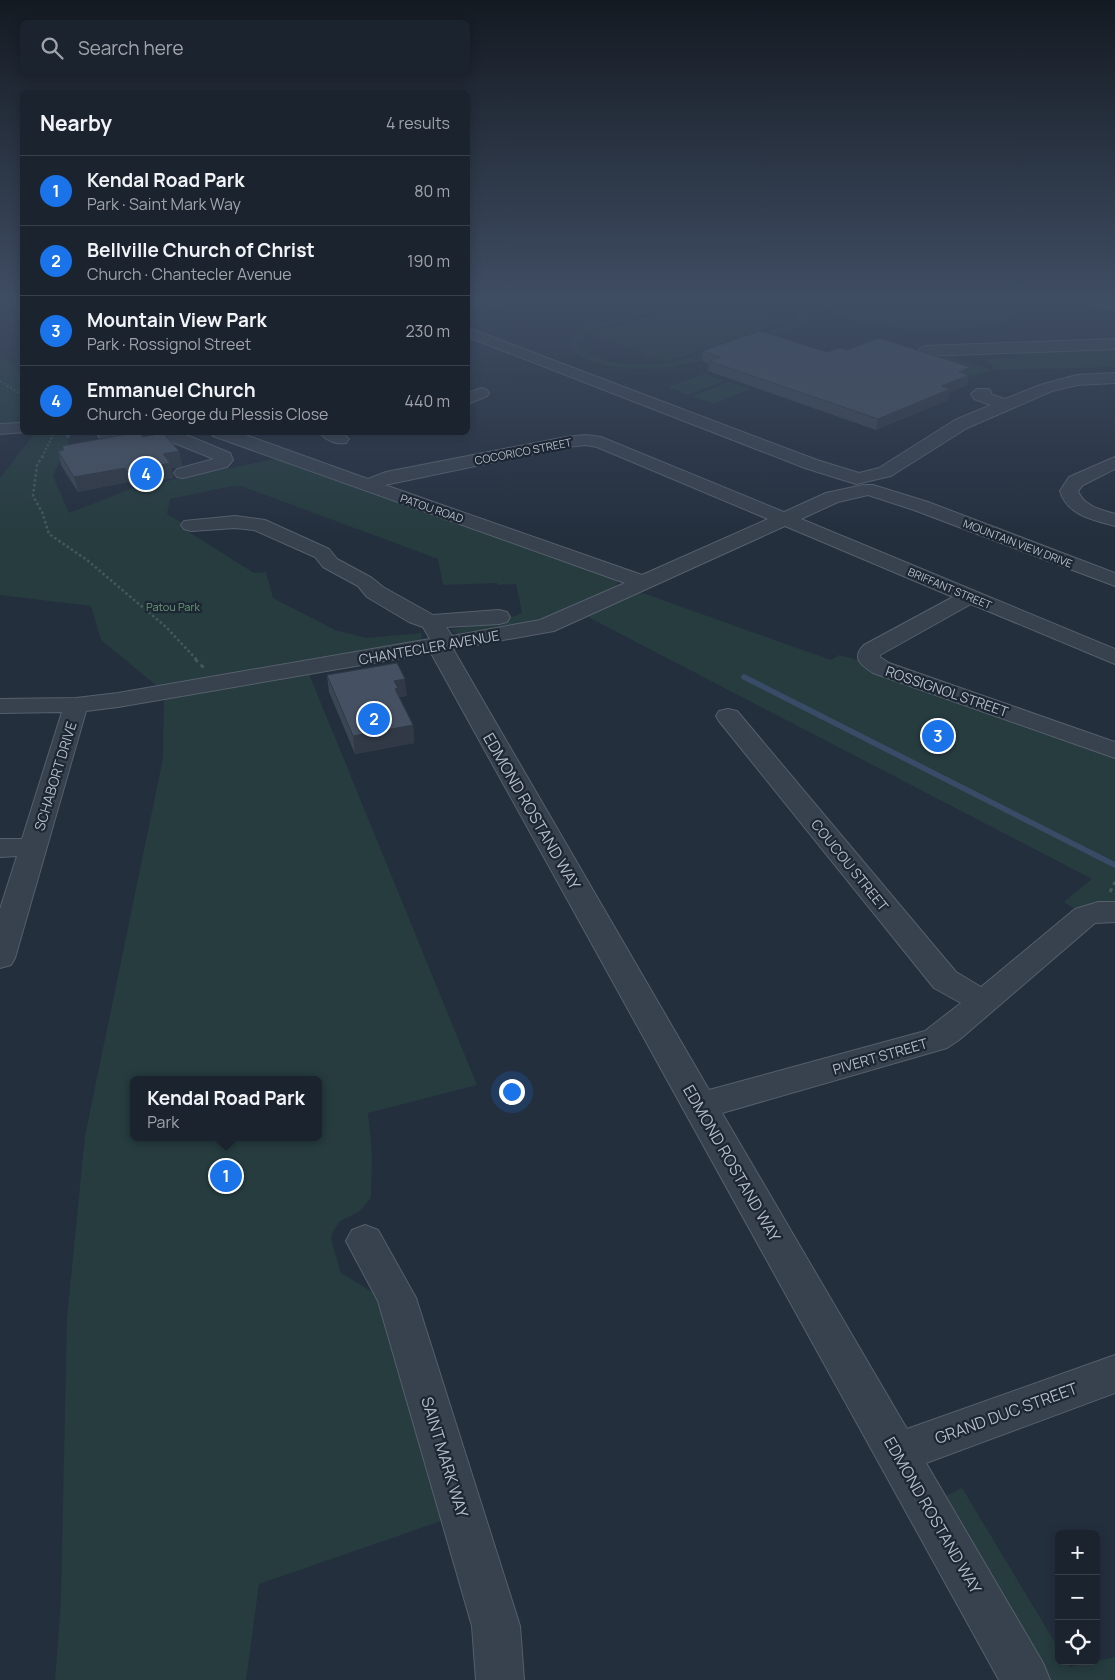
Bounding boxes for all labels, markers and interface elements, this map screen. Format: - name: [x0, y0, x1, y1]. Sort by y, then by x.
- search box: [20, 20, 470, 75]
- icon: search: [38, 34, 66, 62]
- text: Search here: [78, 35, 184, 61]
- text: Nearby: [40, 109, 112, 137]
- text: 4 results: [386, 112, 450, 134]
- text: Kendal Road Park: [87, 167, 245, 193]
- text: 1: [52, 180, 60, 202]
- text: 80 m: [414, 180, 450, 202]
- text: Park · Saint Mark Way: [87, 193, 241, 215]
- text: Bellville Church of Christ: [87, 237, 315, 263]
- text: 2: [51, 250, 61, 272]
- text: 190 m: [407, 250, 450, 272]
- text: Church · Chantecler Avenue: [87, 263, 292, 285]
- text: Mountain View Park: [87, 307, 267, 333]
- text: 3: [51, 320, 61, 342]
- text: 230 m: [406, 320, 450, 342]
- text: Park · Rossignol Street: [87, 333, 251, 355]
- text: Emmanuel Church: [87, 377, 256, 403]
- text: 4: [51, 390, 61, 412]
- text: 440 m: [404, 390, 450, 412]
- text: Church · George du Plessis Close: [87, 403, 328, 425]
- street label: COCORICO STREET: [473, 434, 573, 468]
- pin: 4: [130, 455, 162, 493]
- street label: PATOU ROAD: [398, 490, 466, 526]
- street label: MOUNTAIN VIEW DRIVE: [961, 515, 1075, 571]
- street label: BRIFFANT STREET: [906, 564, 995, 613]
- park label: Patou Park: [146, 599, 200, 614]
- street label: CHANTECLER AVENUE: [357, 625, 501, 669]
- street label: ROSSIGNOL STREET: [883, 661, 1012, 721]
- pin: 2: [358, 700, 390, 738]
- pin: 3: [922, 717, 954, 755]
- street label: SCHABORT DRIVE: [29, 719, 81, 833]
- street label: EDMOND ROSTAND WAY: [478, 729, 586, 893]
- street label: COUCOU STREET: [807, 815, 893, 915]
- street label: PIVERT STREET: [830, 1033, 930, 1079]
- popup: [130, 1076, 322, 1141]
- your location: [499, 1079, 525, 1105]
- street label: EDMOND ROSTAND WAY: [678, 1081, 786, 1245]
- text: Kendal Road Park: [147, 1085, 305, 1111]
- text: Park: [147, 1111, 179, 1133]
- pin: 1: [210, 1157, 242, 1195]
- street label: GRAND DUC STREET: [932, 1377, 1081, 1449]
- street label: SAINT MARK WAY: [416, 1394, 474, 1520]
- street label: EDMOND ROSTAND WAY: [879, 1433, 987, 1597]
- map controls: [1055, 1530, 1100, 1665]
- button: +: [1055, 1530, 1100, 1575]
- button: −: [1055, 1575, 1100, 1620]
- button: locate: [1055, 1620, 1100, 1665]

